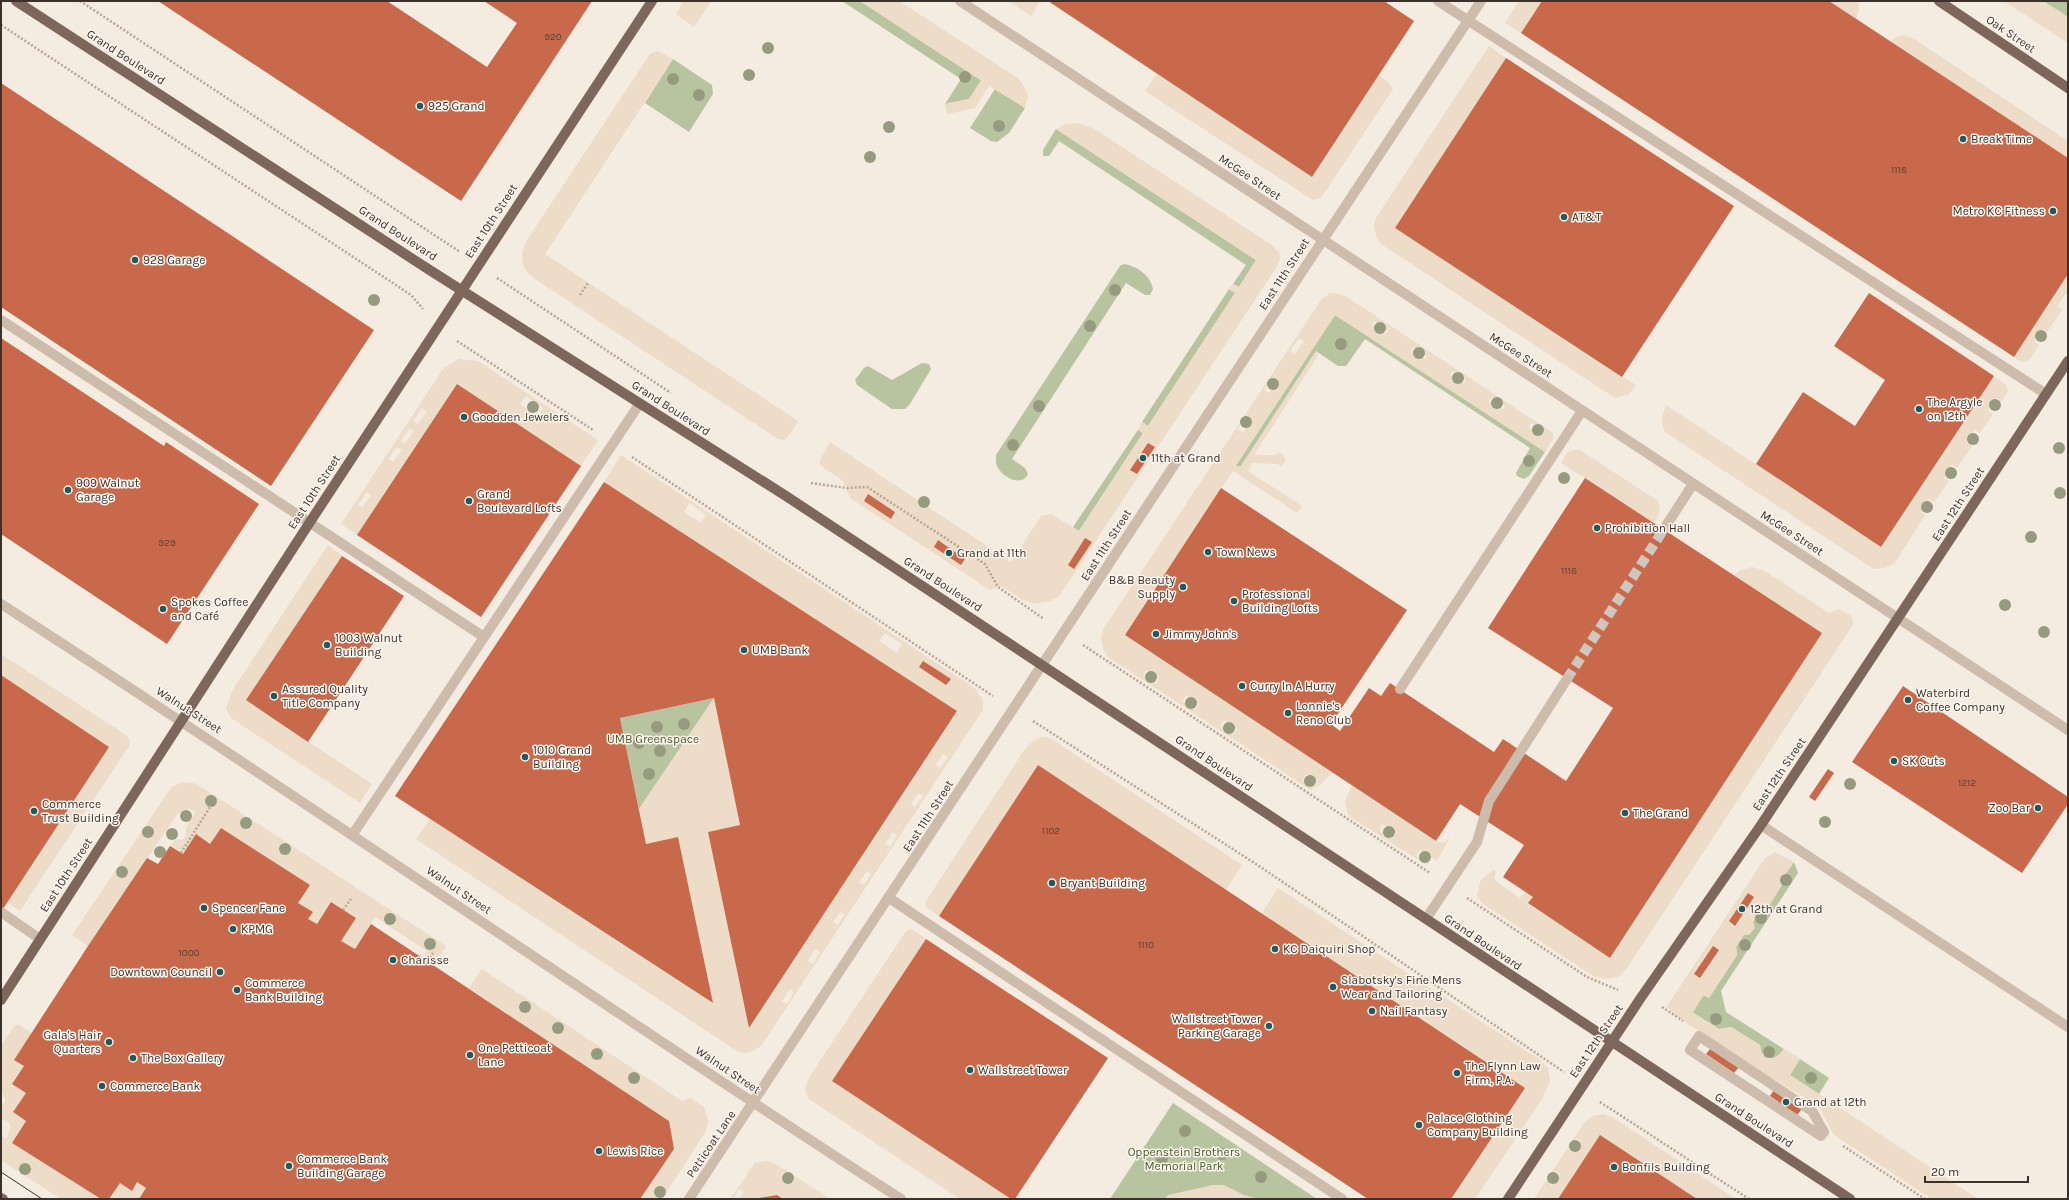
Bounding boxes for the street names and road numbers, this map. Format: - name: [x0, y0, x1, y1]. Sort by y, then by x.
- street label: Oak Street: [1983, 12, 2039, 56]
- street label: Grand Boulevard: [84, 26, 168, 88]
- street label: McGee Street: [1216, 151, 1284, 203]
- street label: East 10th Street: [462, 181, 520, 261]
- street label: Grand Boulevard: [356, 202, 440, 264]
- street label: East 11th Street: [1256, 235, 1313, 312]
- street label: McGee Street: [1487, 329, 1555, 381]
- street label: Grand Boulevard: [629, 377, 713, 439]
- street label: East 10th Street: [285, 452, 343, 532]
- street label: East 12th Street: [1929, 464, 1987, 544]
- street label: East 11th Street: [1078, 506, 1135, 583]
- street label: McGee Street: [1758, 507, 1826, 559]
- street label: Grand Boulevard: [901, 553, 985, 615]
- street label: Walnut Street: [154, 684, 225, 737]
- street label: Grand Boulevard: [1172, 732, 1256, 794]
- street label: East 12th Street: [1749, 734, 1809, 813]
- street label: East 11th Street: [900, 777, 957, 854]
- street label: East 10th Street: [37, 835, 95, 915]
- street label: Walnut Street: [424, 863, 494, 917]
- street label: Grand Boulevard: [1441, 911, 1525, 973]
- street label: East 12th Street: [1566, 1001, 1626, 1080]
- street label: Walnut Street: [693, 1043, 763, 1097]
- street label: Grand Boulevard: [1712, 1089, 1796, 1151]
- street label: Petticoat Lane: [683, 1108, 739, 1180]

